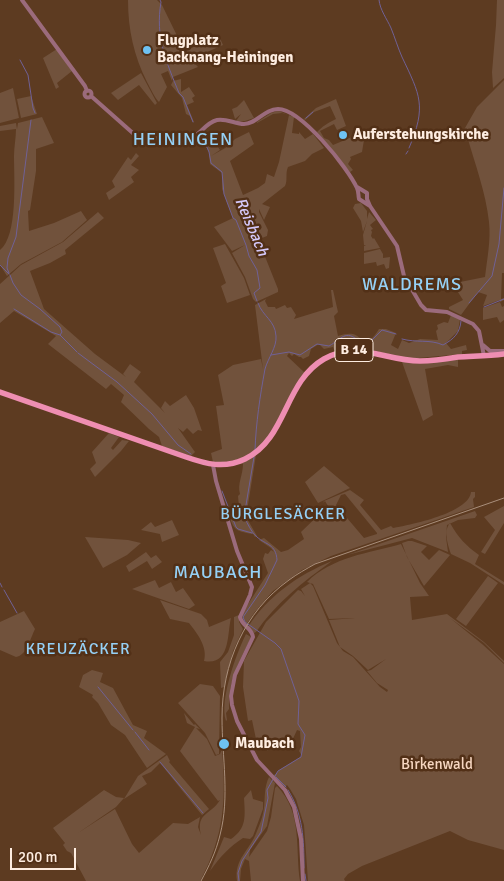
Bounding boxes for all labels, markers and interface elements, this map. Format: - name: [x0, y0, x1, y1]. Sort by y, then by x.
- place label: Flugplatz Backnang-Heiningen: [157, 32, 293, 67]
- marker: Flugplatz Backnang-Heiningen: [141, 44, 153, 56]
- place label: Auferstehungskirche: [353, 126, 489, 144]
- district label: HEININGEN: [132, 129, 234, 151]
- marker: Auferstehungskirche: [337, 129, 349, 141]
- water label: Reisbach: [230, 195, 272, 259]
- district label: WALDREMS: [361, 274, 463, 296]
- road number: B 14: [335, 338, 373, 362]
- district label: BÜRGLESÄCKER: [219, 505, 347, 525]
- district label: MAUBACH: [173, 562, 263, 584]
- district label: KREUZÄCKER: [24, 640, 132, 660]
- place label: Maubach: [235, 735, 294, 753]
- marker: Maubach: [217, 737, 231, 751]
- park label: Birkenwald: [401, 756, 473, 774]
- scale bar: [12, 838, 79, 870]
- text: 200 m: [18, 848, 58, 866]

